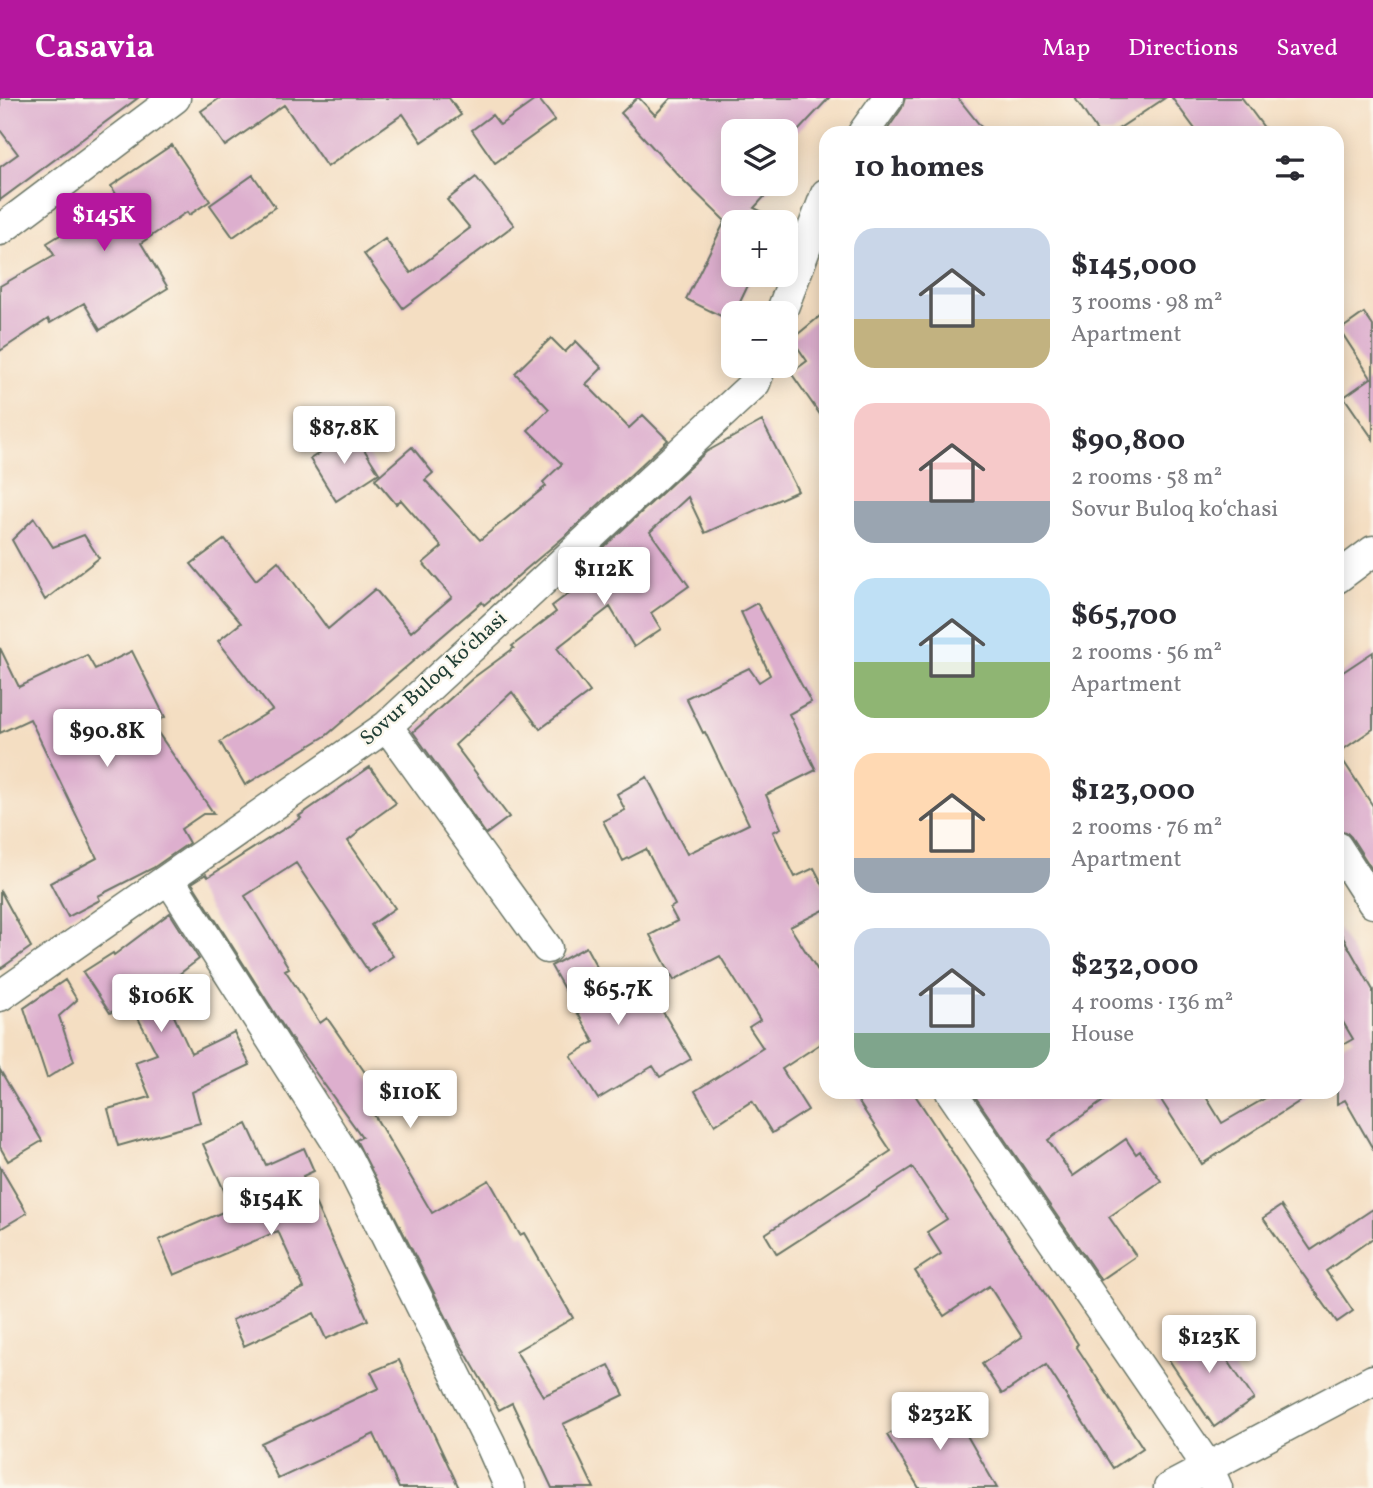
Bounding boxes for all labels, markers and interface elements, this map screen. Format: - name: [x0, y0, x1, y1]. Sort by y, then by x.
- text: Casavia: [35, 26, 155, 72]
- text: Map: [1042, 32, 1090, 66]
- text: Directions: [1128, 32, 1238, 66]
- text: Saved: [1276, 32, 1338, 66]
- map controls: [721, 119, 798, 378]
- button: layers: [721, 119, 798, 196]
- text: 10 homes: [854, 147, 984, 189]
- icon: filters: [1271, 149, 1309, 187]
- pin: $145K: [55, 194, 153, 253]
- text: $145K: [72, 200, 136, 232]
- button: +: [721, 210, 798, 287]
- text: $145,000: [1071, 245, 1197, 287]
- icon: home: [910, 256, 994, 340]
- text: 3 rooms · 98 m²: [1071, 287, 1223, 319]
- button: −: [721, 301, 798, 378]
- text: Apartment: [1071, 319, 1182, 351]
- pin: $87.8K: [287, 406, 401, 466]
- text: $87.8K: [309, 413, 379, 445]
- text: $90,800: [1071, 420, 1185, 462]
- icon: home: [910, 431, 994, 515]
- text: 2 rooms · 58 m²: [1071, 462, 1222, 494]
- text: Sovur Buloq koʻchasi: [1071, 494, 1278, 526]
- pin: $112K: [555, 547, 653, 607]
- text: $112K: [574, 554, 634, 586]
- text: $65,700: [1071, 595, 1177, 637]
- street label: Sovur Buloq koʻchasi: [354, 605, 514, 753]
- icon: home: [910, 606, 994, 690]
- text: 2 rooms · 56 m²: [1071, 637, 1222, 669]
- text: Apartment: [1071, 669, 1182, 701]
- pin: $90.8K: [50, 710, 164, 769]
- text: $90.8K: [69, 716, 145, 748]
- text: $123,000: [1071, 770, 1195, 812]
- icon: home: [910, 781, 994, 865]
- text: 2 rooms · 76 m²: [1071, 812, 1222, 844]
- text: Apartment: [1071, 844, 1182, 876]
- text: $232,000: [1071, 945, 1199, 987]
- icon: home: [910, 956, 994, 1040]
- pin: $65.7K: [561, 968, 675, 1027]
- pin: $106K: [112, 974, 210, 1034]
- text: $65.7K: [583, 974, 653, 1006]
- text: $106K: [128, 981, 194, 1013]
- text: 4 rooms · 136 m²: [1071, 987, 1233, 1019]
- text: House: [1071, 1019, 1134, 1051]
- pin: $110K: [361, 1070, 459, 1130]
- text: $110K: [379, 1077, 441, 1109]
- pin: $154K: [222, 1178, 320, 1237]
- text: $154K: [239, 1184, 303, 1216]
- pin: $123K: [1160, 1316, 1258, 1375]
- text: $123K: [1178, 1322, 1240, 1354]
- pin: $232K: [891, 1392, 989, 1452]
- text: $232K: [908, 1399, 972, 1431]

